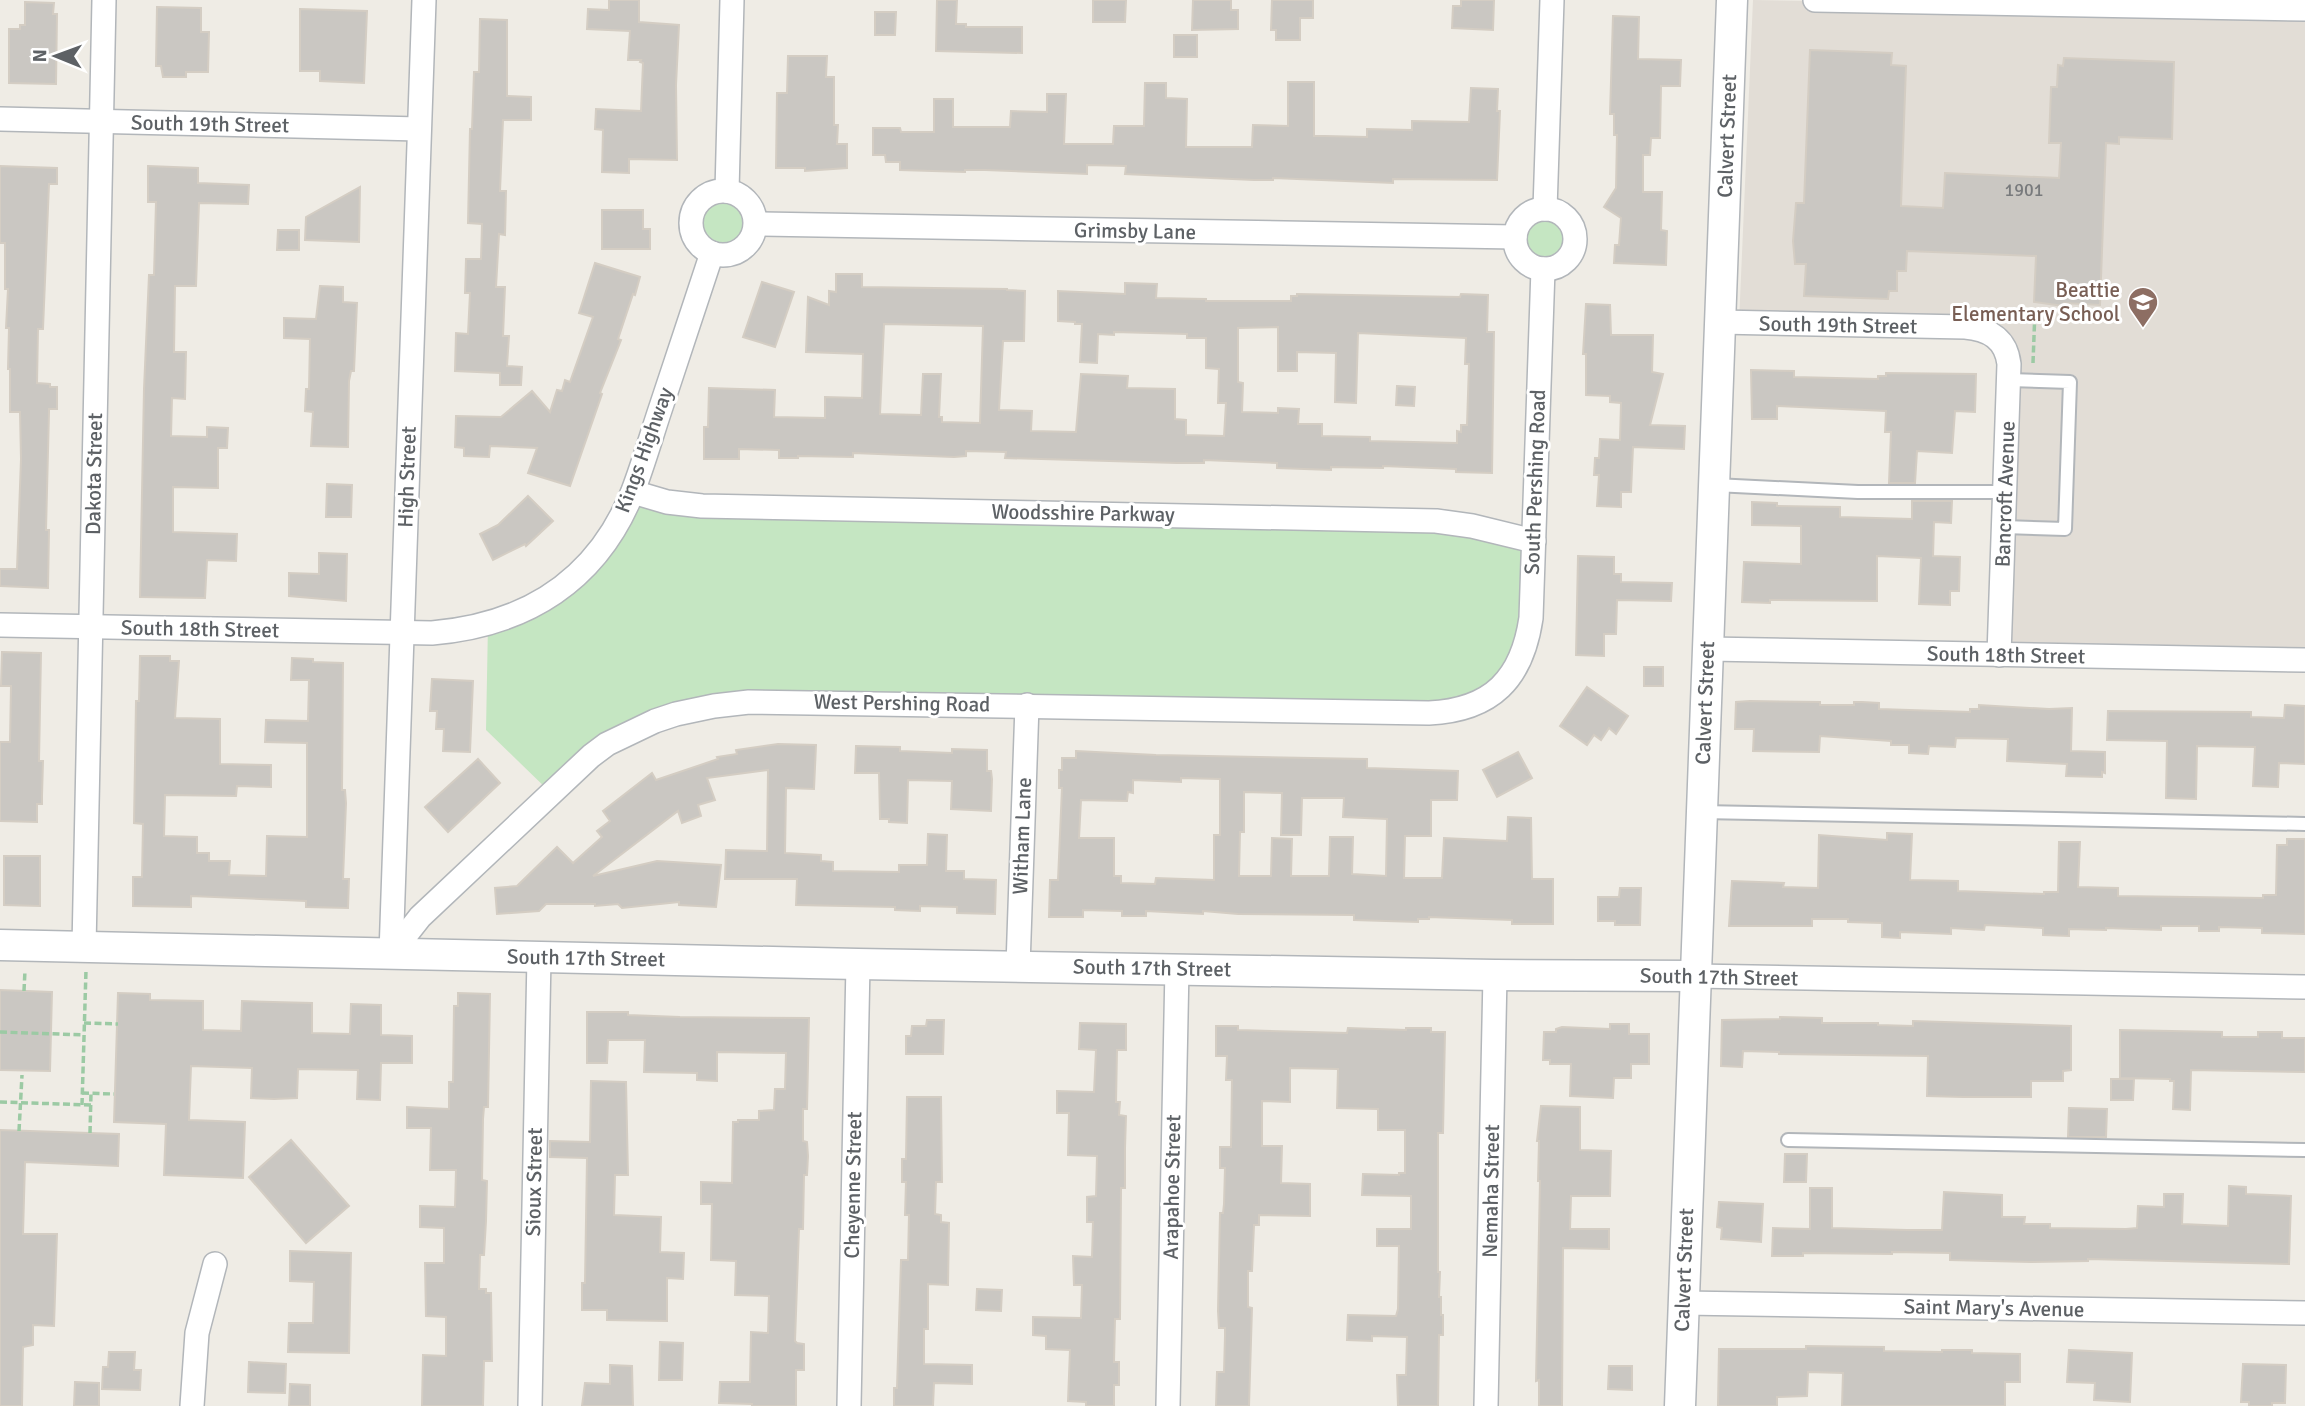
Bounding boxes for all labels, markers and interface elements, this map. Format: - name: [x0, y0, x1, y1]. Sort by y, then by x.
- north arrow: [21, 21, 91, 91]
- text: N: [28, 49, 52, 63]
- street label: Calvert Street: [1712, 74, 1742, 198]
- street label: South 19th Street: [131, 110, 289, 138]
- house number: 1901: [2005, 179, 2043, 201]
- street label: Grimsby Lane: [1074, 217, 1196, 245]
- place label: Beattie Elementary School: [1951, 277, 2120, 327]
- school or university icon: Beattie Elementary School: [2126, 285, 2160, 329]
- street label: South 19th Street: [1759, 311, 1917, 339]
- street label: Kings Highway: [609, 383, 679, 516]
- street label: South Pershing Road: [1519, 389, 1551, 575]
- street label: Dakota Street: [80, 413, 108, 535]
- street label: Bancroft Avenue: [1989, 420, 2021, 568]
- street label: High Street: [392, 426, 422, 528]
- street label: Woodsshire Parkway: [991, 498, 1175, 528]
- street label: South 18th Street: [121, 615, 279, 643]
- street label: Calvert Street: [1690, 641, 1720, 765]
- street label: South 18th Street: [1927, 641, 2085, 669]
- street label: West Pershing Road: [813, 688, 991, 718]
- street label: Witham Lane: [1007, 777, 1037, 895]
- street label: South 17th Street: [507, 944, 665, 972]
- street label: South 17th Street: [1073, 954, 1231, 982]
- street label: South 17th Street: [1640, 963, 1798, 991]
- street label: Cheyenne Street: [839, 1111, 867, 1259]
- street label: Arapahoe Street: [1158, 1114, 1186, 1260]
- street label: Nemaha Street: [1477, 1124, 1505, 1258]
- street label: Sioux Street: [520, 1127, 548, 1237]
- street label: Calvert Street: [1669, 1208, 1699, 1332]
- street label: Saint Mary's Avenue: [1903, 1293, 2085, 1323]

